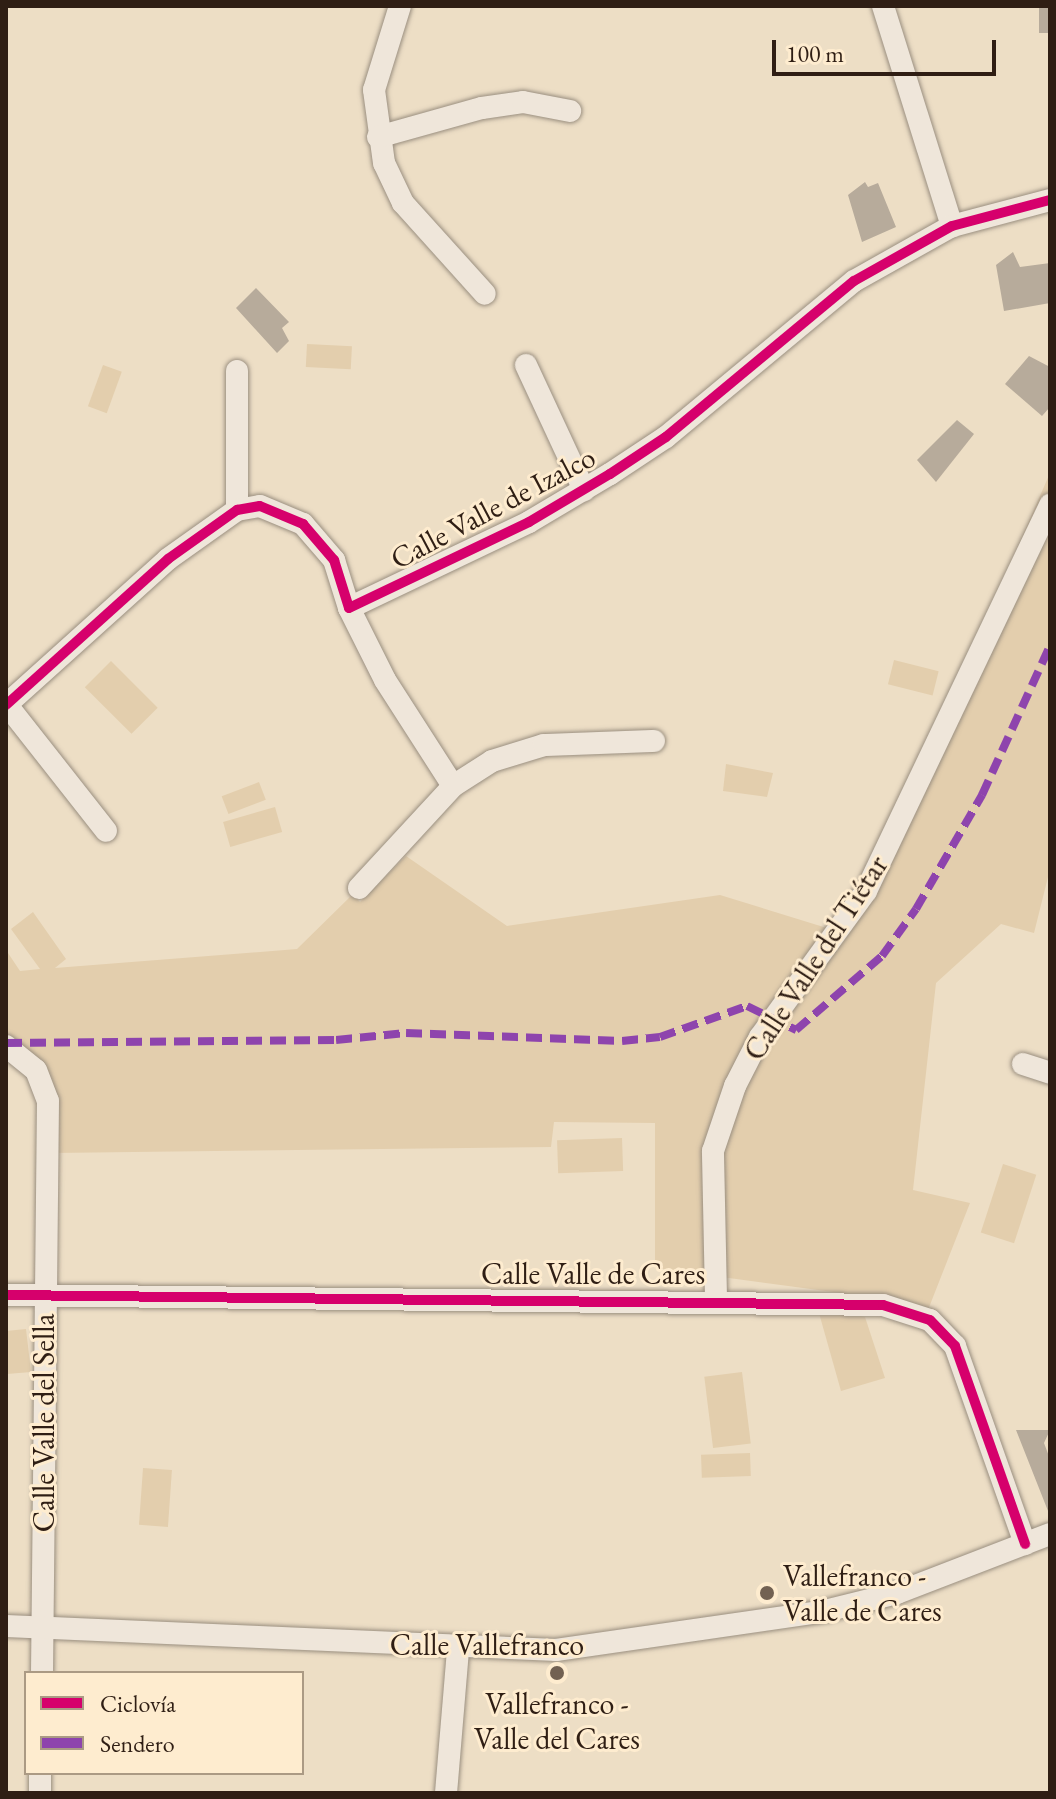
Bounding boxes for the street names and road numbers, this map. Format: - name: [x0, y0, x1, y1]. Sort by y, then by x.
- street label: Calle Valle de Izalco: [385, 439, 601, 577]
- street label: Calle Valle del Tiétar: [736, 849, 896, 1067]
- street label: Calle Valle de Cares: [481, 1256, 705, 1292]
- street label: Calle Valle del Sella: [26, 1314, 62, 1532]
- street label: Calle Vallefranco: [390, 1627, 584, 1663]

